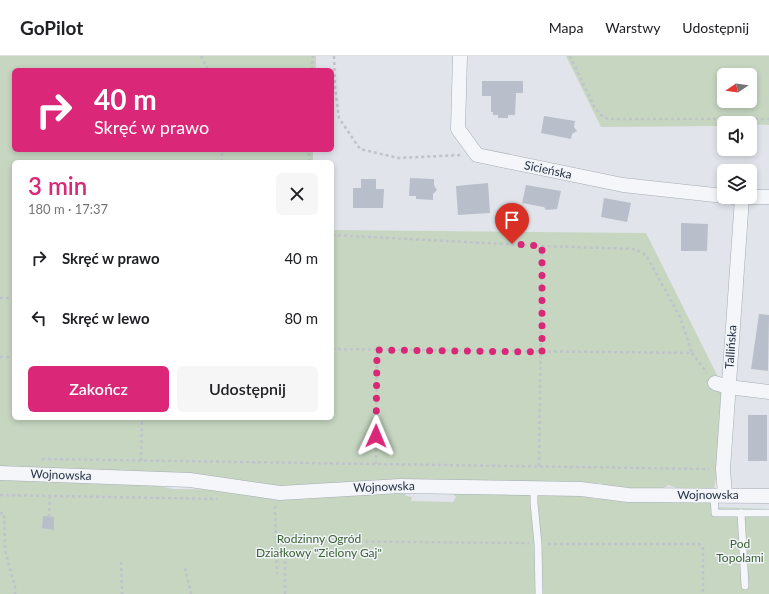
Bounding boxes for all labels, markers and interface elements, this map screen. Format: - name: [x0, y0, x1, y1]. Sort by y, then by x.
- text: GoPilot: [20, 16, 83, 39]
- text: Mapa: [549, 19, 583, 36]
- text: Warstwy: [605, 19, 660, 36]
- text: Udostępnij: [682, 19, 749, 36]
- north arrow: [717, 68, 757, 108]
- map controls: [717, 68, 757, 204]
- text: 40 m: [94, 82, 157, 116]
- icon: right: [28, 84, 80, 136]
- text: Skręć w prawo: [94, 116, 209, 138]
- button: sound: [717, 116, 757, 156]
- street label: Sicieńska: [523, 157, 573, 182]
- button: layers: [717, 164, 757, 204]
- text: 3 min: [28, 171, 87, 200]
- button: close: [276, 173, 318, 215]
- text: 180 m · 17:37: [28, 201, 108, 217]
- pin: [495, 203, 529, 244]
- icon: arrive: [501, 209, 523, 231]
- icon: right: [28, 247, 50, 269]
- text: Skręć w prawo: [62, 249, 160, 267]
- text: 40 m: [284, 249, 318, 267]
- icon: left: [28, 307, 50, 329]
- text: Skręć w lewo: [62, 309, 150, 327]
- text: 80 m: [284, 309, 318, 327]
- street label: Tallińska: [721, 324, 740, 370]
- button: Zakończ: [28, 366, 169, 412]
- button: Udostępnij: [177, 366, 318, 412]
- position arrow: [355, 415, 397, 457]
- street label: Wojnowska: [30, 466, 92, 483]
- street label: Wojnowska: [353, 478, 415, 495]
- street label: Wojnowska: [677, 487, 739, 502]
- park label: Rodzinny Ogród Działkowy "Zielony Gaj": [256, 531, 382, 560]
- park label: Pod Topolami: [716, 536, 764, 565]

